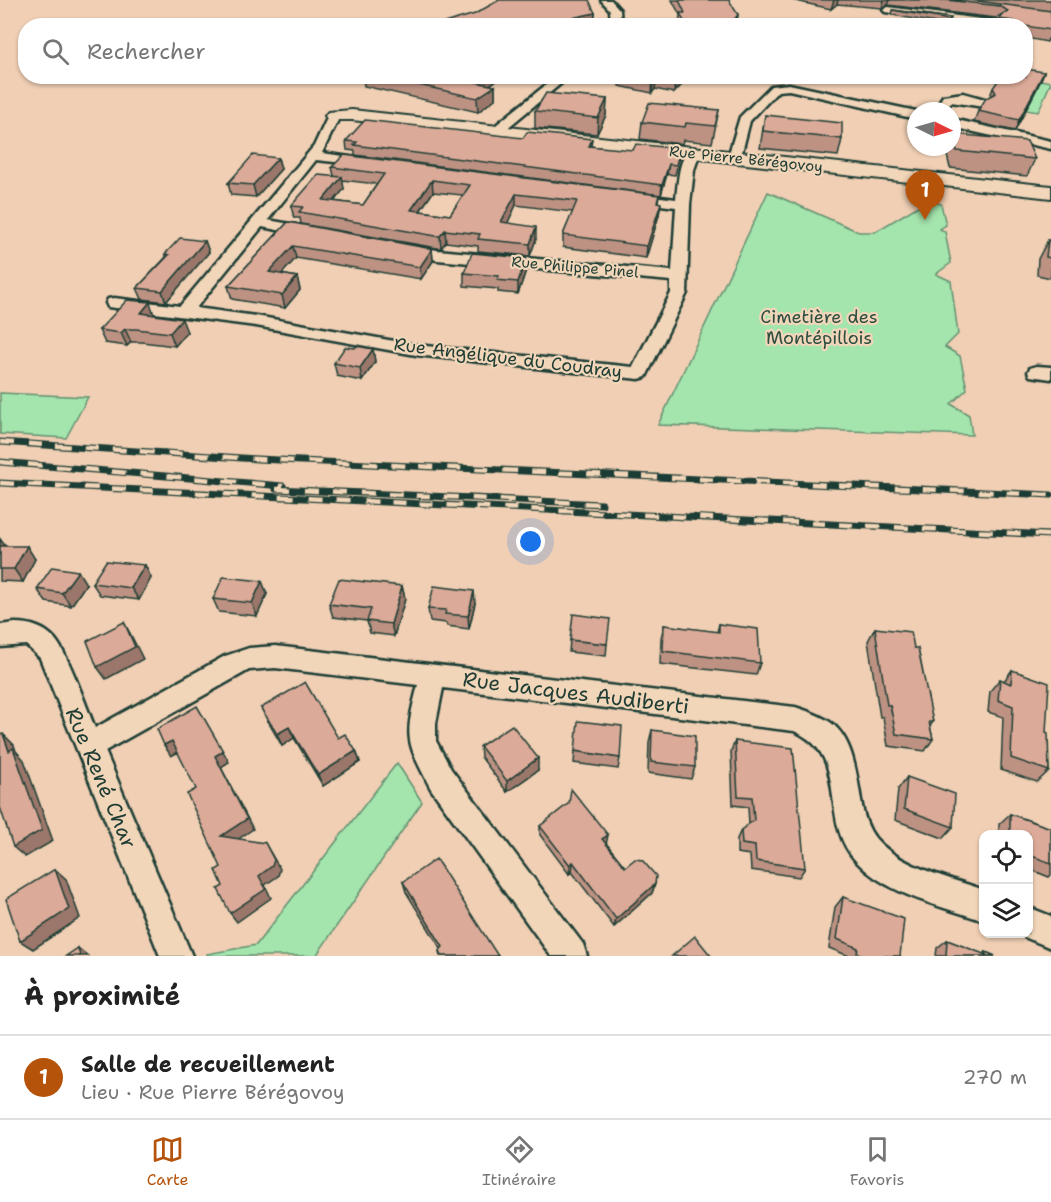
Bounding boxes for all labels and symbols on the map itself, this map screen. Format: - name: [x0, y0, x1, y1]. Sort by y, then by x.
- north arrow: [907, 102, 961, 156]
- street label: Rue Pierre Bérégovoy: [668, 141, 824, 177]
- pin: 1: [906, 170, 944, 220]
- street label: Rue Philippe Pinel: [511, 251, 640, 283]
- park label: Cimetière des Montépillois: [760, 305, 878, 350]
- street label: Rue Angélique du Coudray: [392, 332, 624, 384]
- your location: [516, 527, 545, 556]
- street label: Rue Jacques Audiberti: [461, 665, 691, 721]
- street label: Rue René Char: [59, 703, 143, 853]

